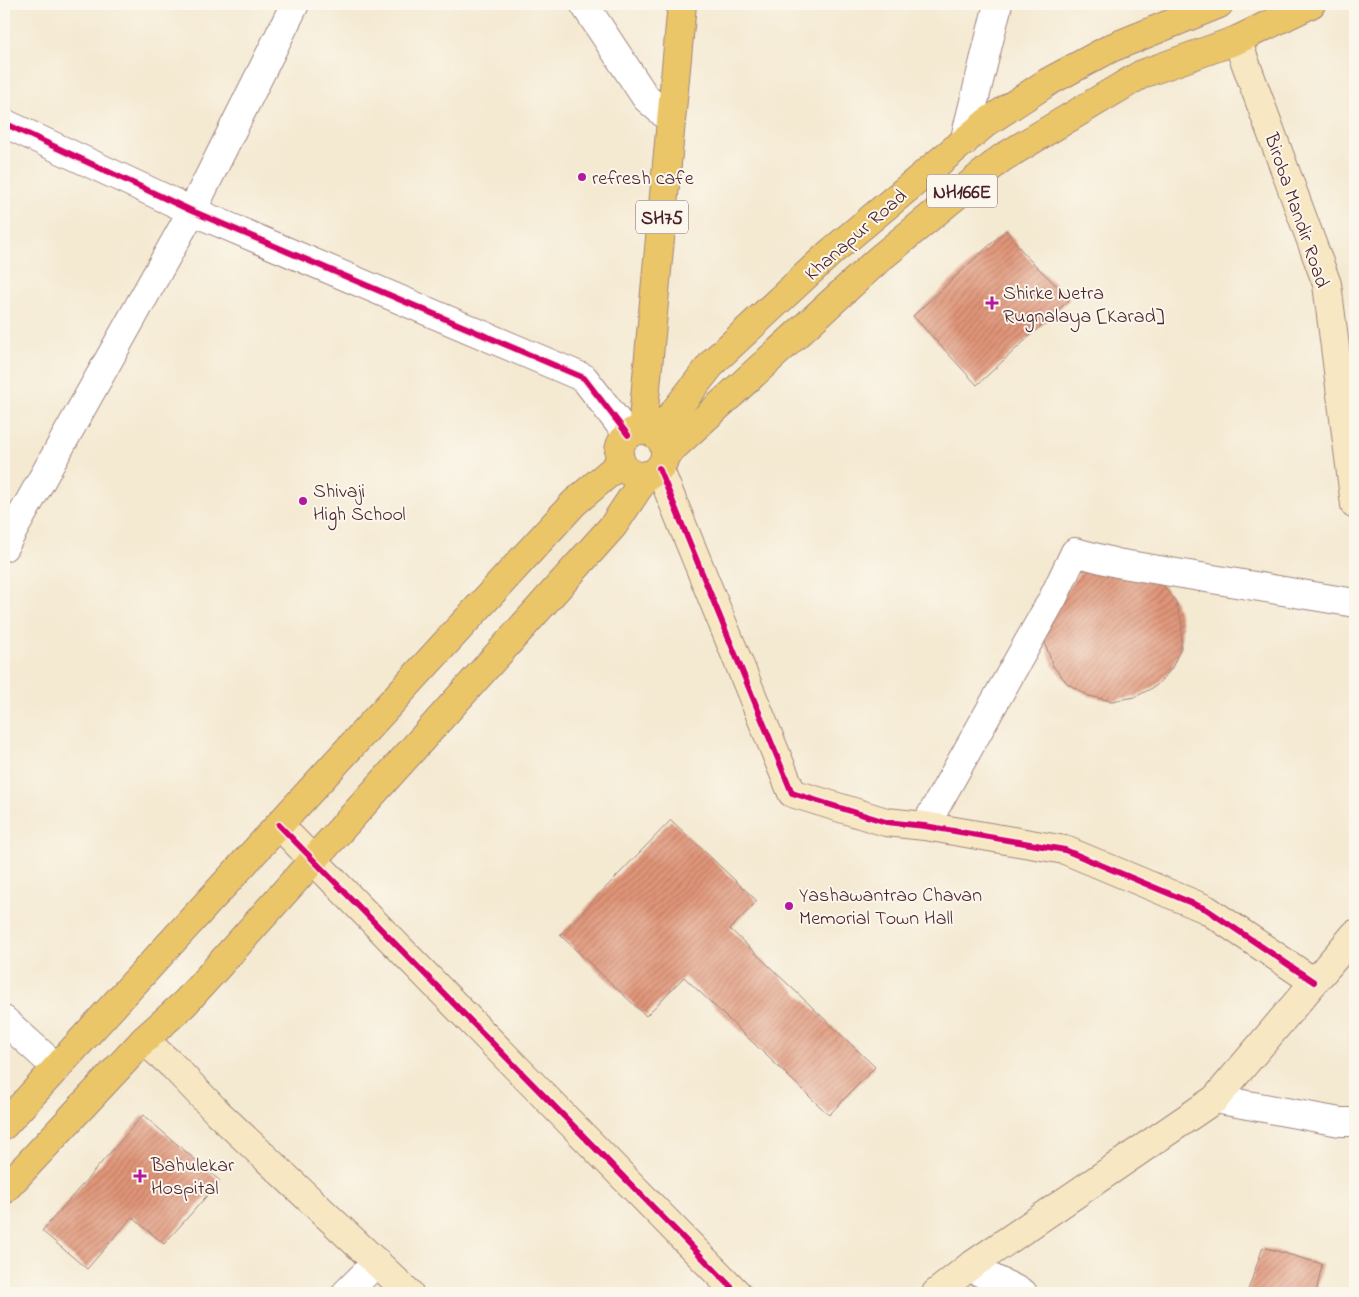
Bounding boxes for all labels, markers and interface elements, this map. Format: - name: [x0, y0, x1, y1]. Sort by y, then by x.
- street label: Biroba Mandir Road: [1255, 129, 1336, 292]
- place label: refresh cafe: [592, 165, 694, 194]
- marker: refresh cafe: [576, 171, 588, 183]
- road number: NH166E: [927, 175, 997, 208]
- street label: Khanapur Road: [799, 183, 914, 289]
- road number: SH75: [636, 200, 688, 233]
- place label: Shirke Netra Rugnalaya [Karad]: [1003, 280, 1165, 333]
- marker: Shirke Netra Rugnalaya [Karad]: [985, 296, 999, 310]
- place label: Shivaji High School: [313, 478, 406, 531]
- marker: Shivaji High School: [297, 495, 309, 507]
- place label: Yashawantrao Chavan Memorial Town Hall: [799, 882, 982, 934]
- marker: Yashawantrao Chavan Memorial Town Hall: [783, 900, 795, 912]
- place label: Bahulekar Hospital: [150, 1152, 235, 1204]
- marker: Bahulekar Hospital: [133, 1169, 147, 1183]

